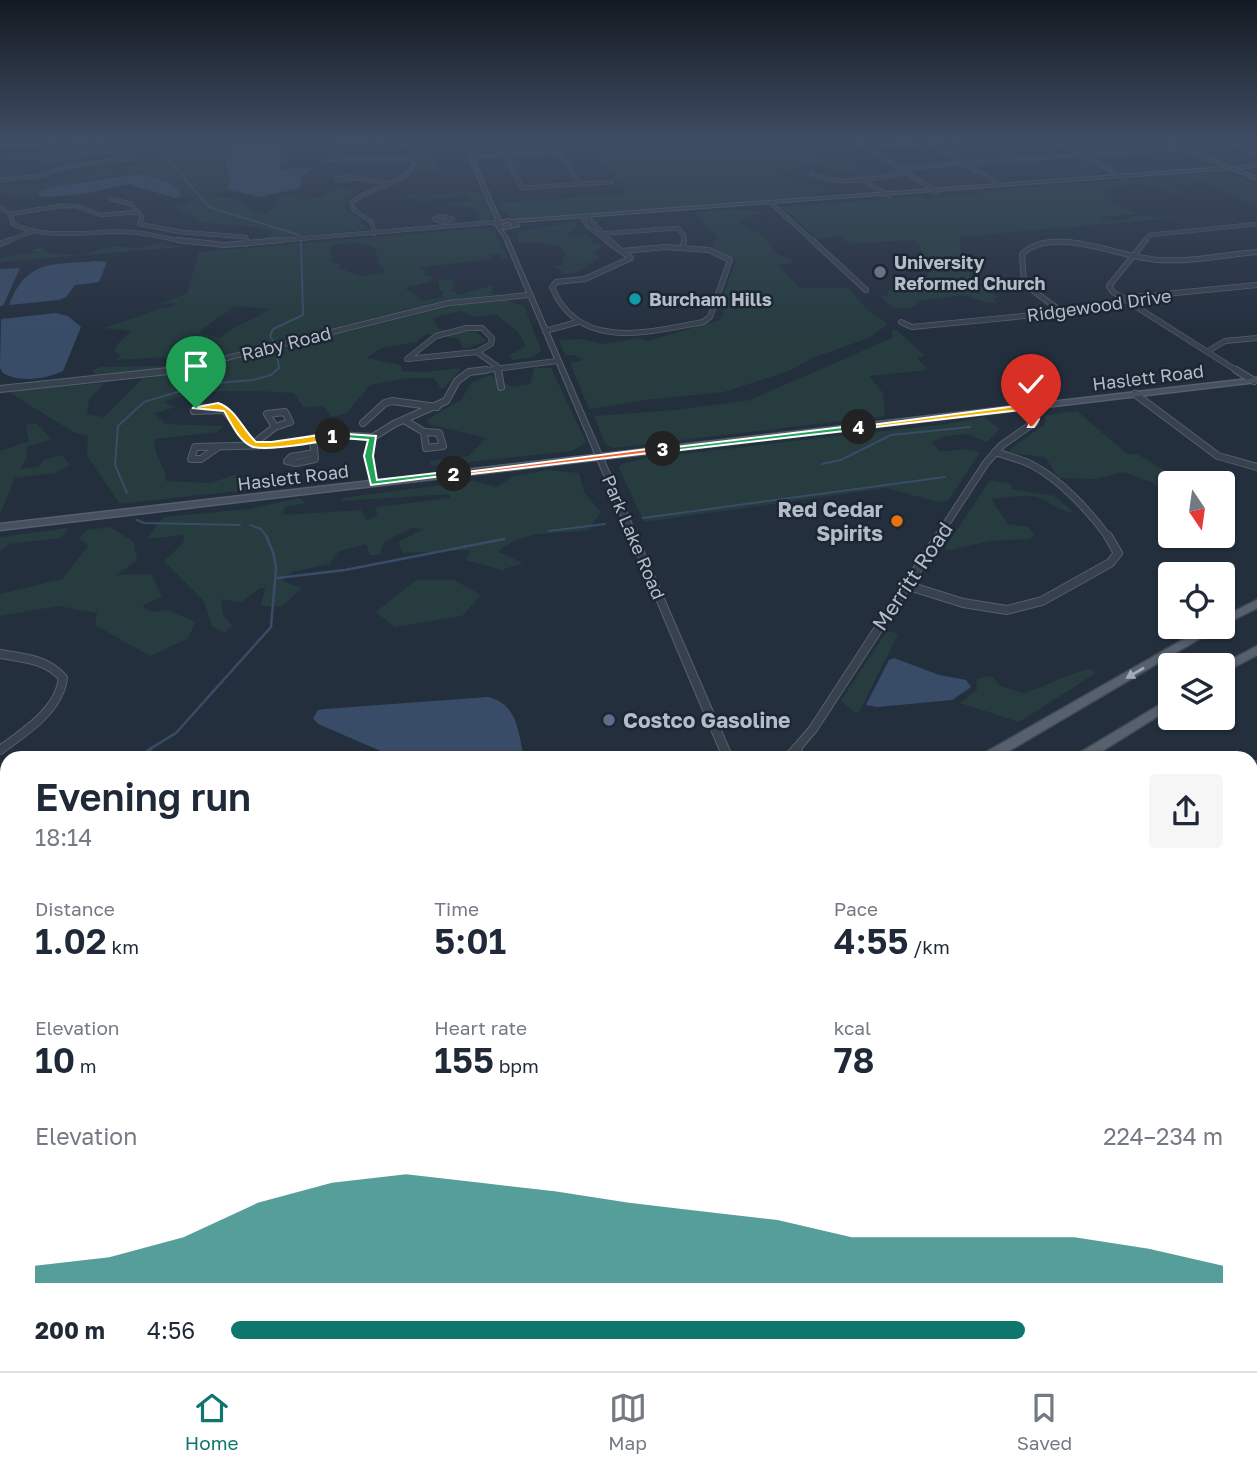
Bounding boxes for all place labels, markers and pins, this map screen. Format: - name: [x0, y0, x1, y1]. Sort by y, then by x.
- place label: University Reformed Church: [894, 251, 1045, 294]
- marker: University Reformed Church: [872, 264, 888, 280]
- place label: Burcham Hills: [649, 288, 772, 310]
- marker: Burcham Hills: [627, 291, 643, 307]
- pin: [166, 336, 226, 408]
- pin: [1001, 354, 1061, 426]
- pin: 4: [842, 410, 876, 444]
- pin: 1: [316, 418, 350, 453]
- pin: 3: [646, 432, 680, 466]
- pin: 2: [436, 456, 472, 491]
- place label: Red Cedar Spirits: [778, 496, 883, 546]
- marker: Red Cedar Spirits: [889, 513, 905, 529]
- place label: Costco Gasoline: [623, 707, 790, 733]
- marker: Costco Gasoline: [601, 712, 617, 728]

